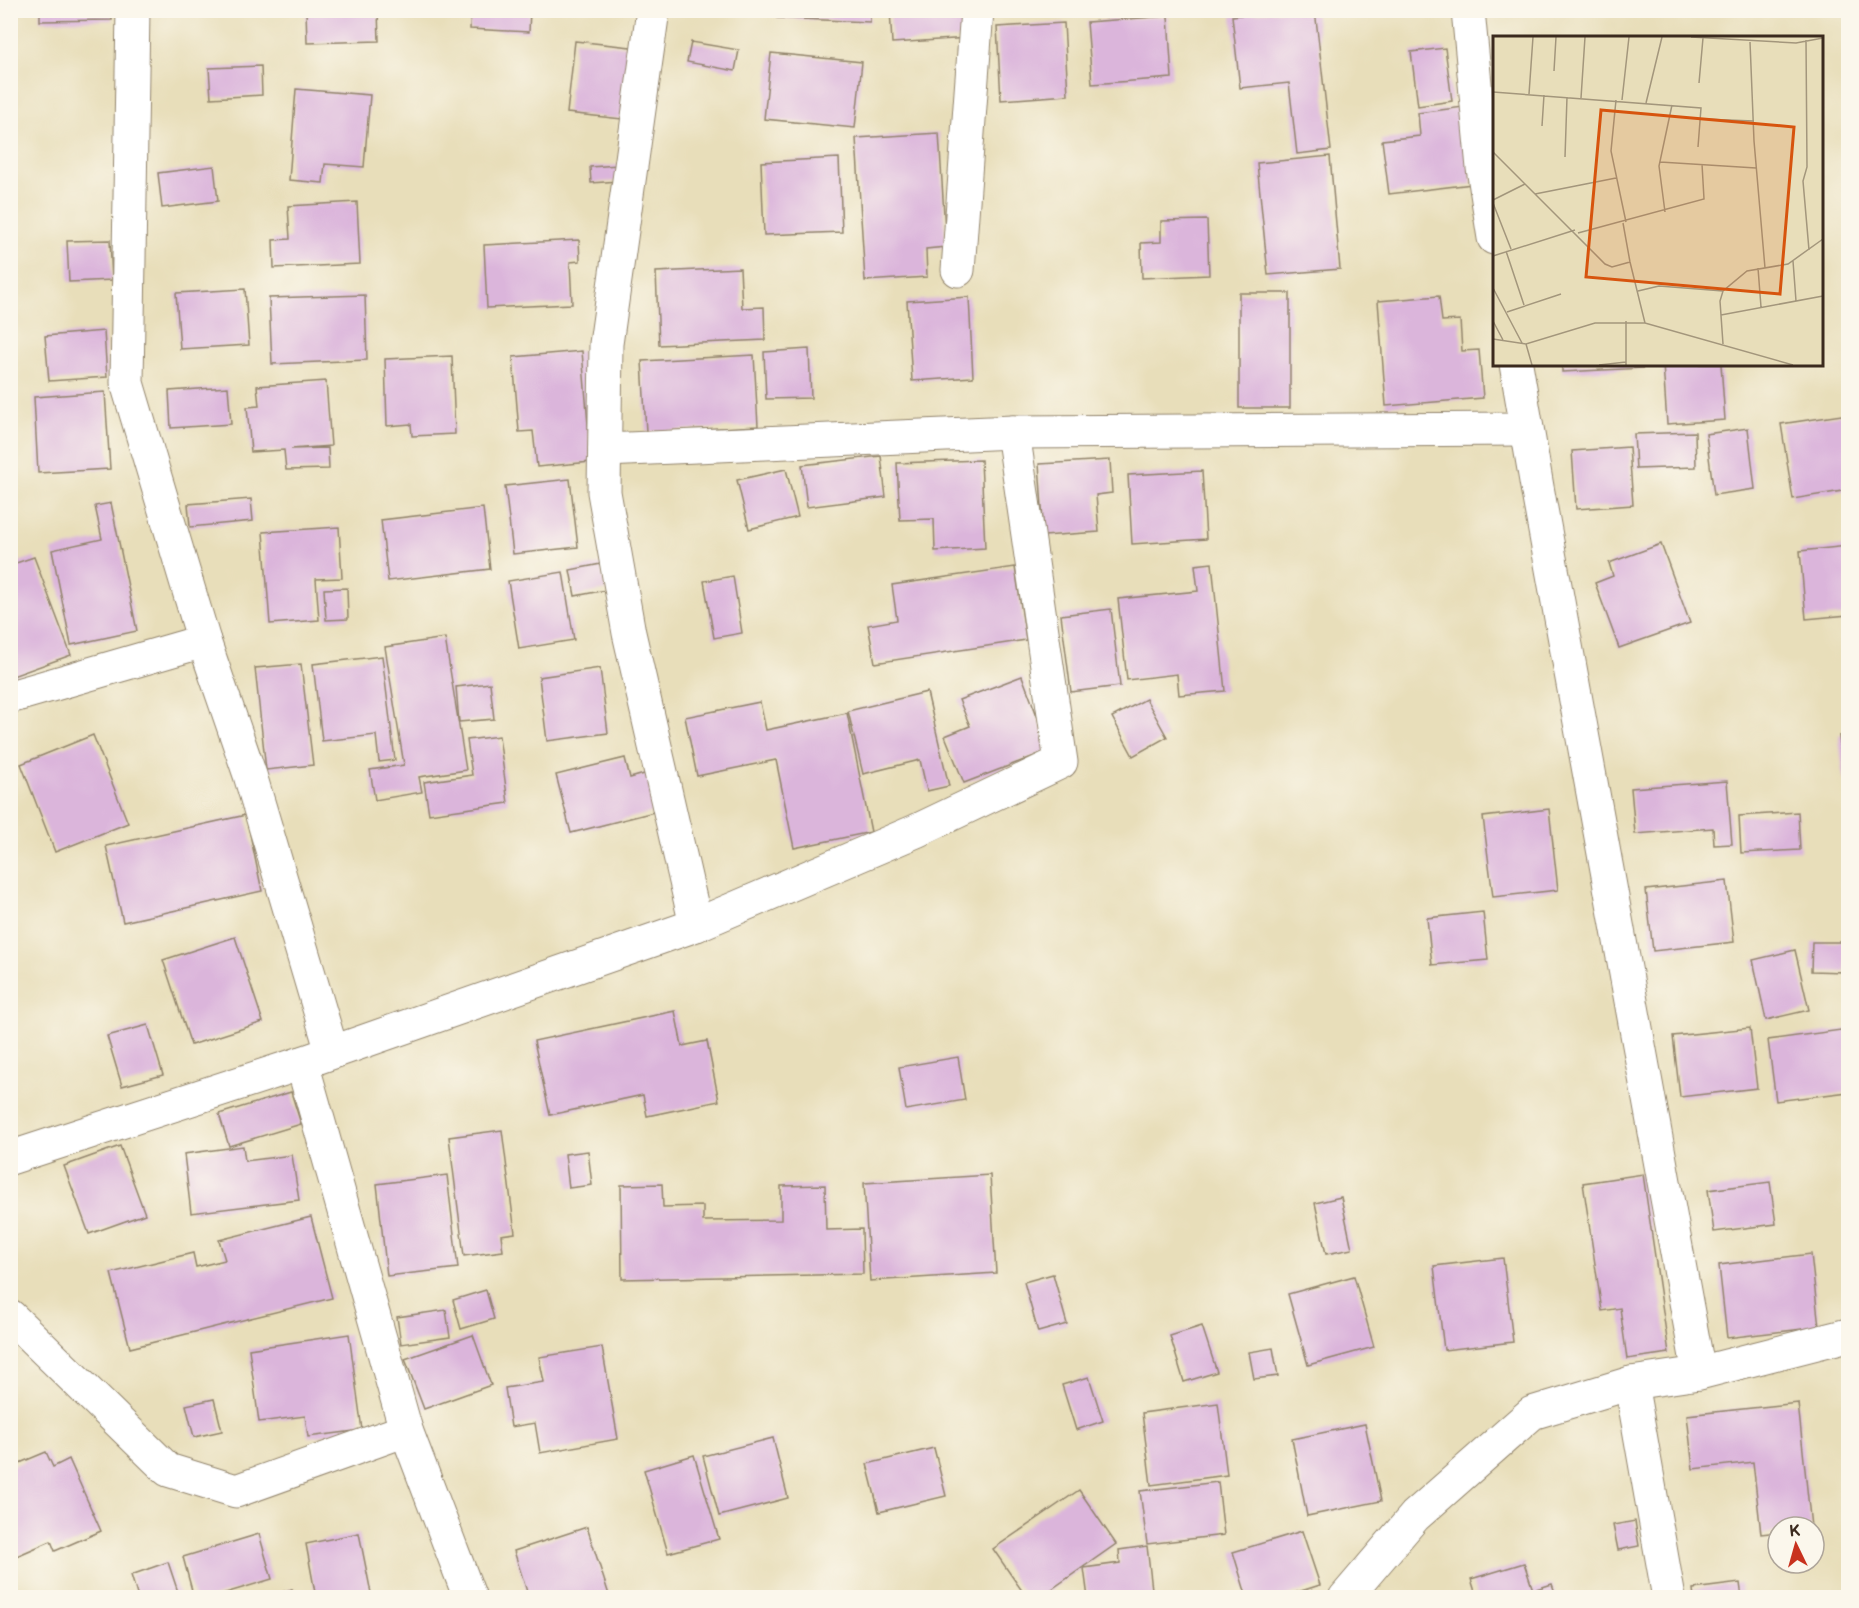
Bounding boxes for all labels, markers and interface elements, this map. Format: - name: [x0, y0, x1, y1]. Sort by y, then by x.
- inset map: [1493, 36, 1823, 366]
- north arrow: [1766, 1515, 1826, 1575]
- text: K: [1789, 1522, 1801, 1541]

